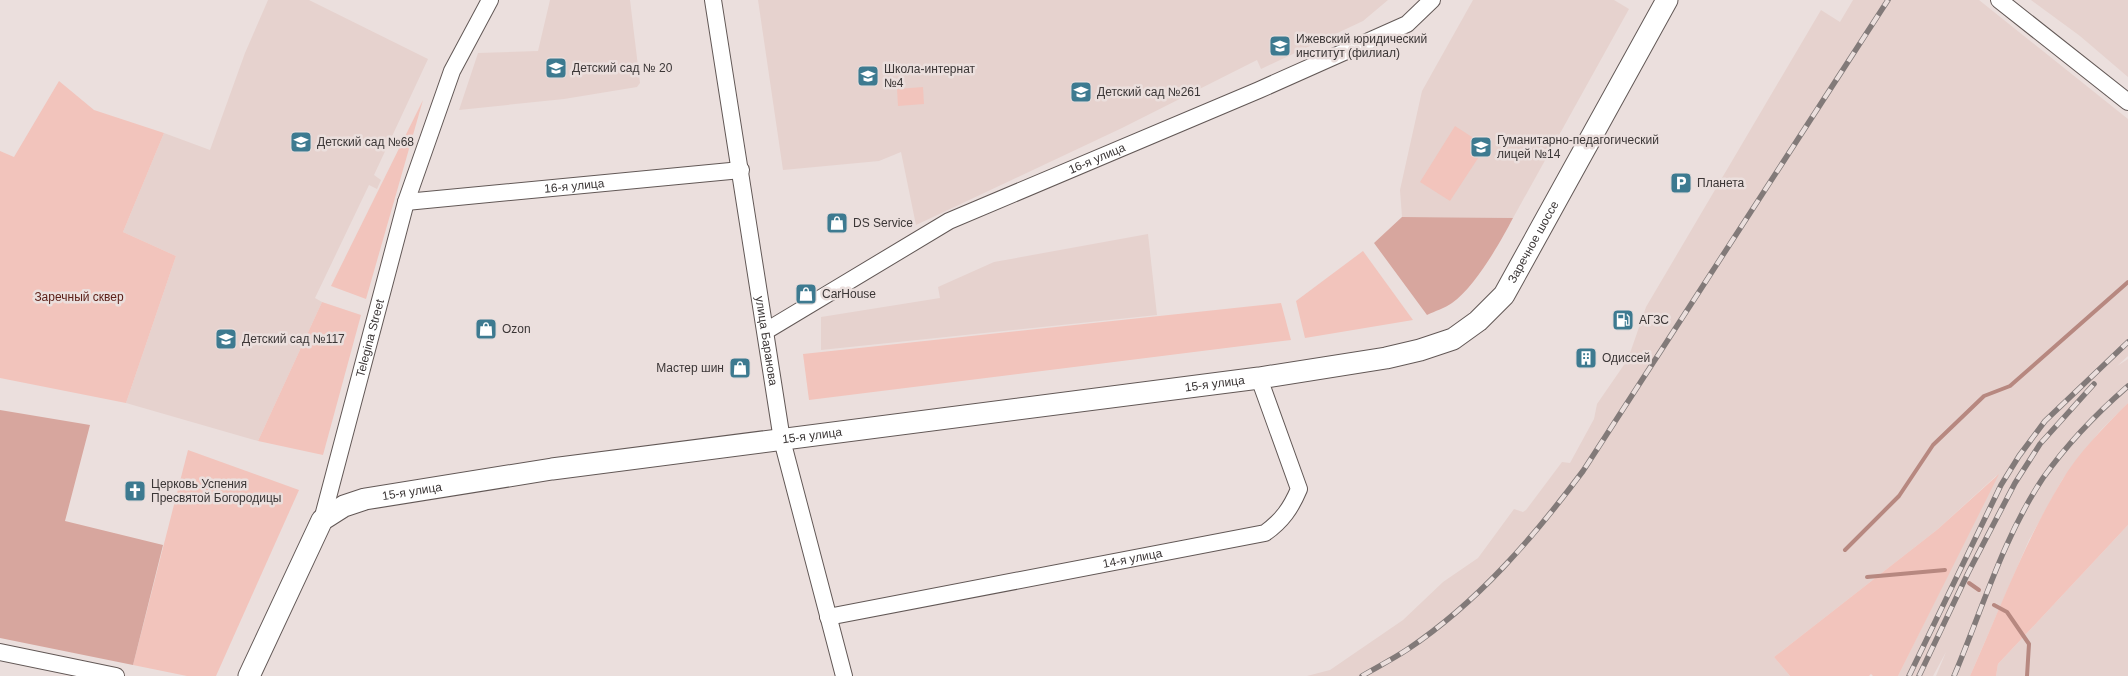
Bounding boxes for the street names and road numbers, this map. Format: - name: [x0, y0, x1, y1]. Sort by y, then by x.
- street label: 16-я улица: [1066, 140, 1128, 177]
- street label: 16-я улица: [544, 176, 605, 196]
- street label: Заречное шоссе: [1505, 198, 1562, 286]
- street label: улица Баранова: [753, 295, 780, 387]
- street label: Telegina Street: [353, 297, 387, 379]
- street label: 15-я улица: [1184, 373, 1246, 394]
- street label: 15-я улица: [781, 425, 843, 446]
- street label: 15-я улица: [381, 480, 443, 503]
- street label: 14-я улица: [1102, 546, 1164, 571]

